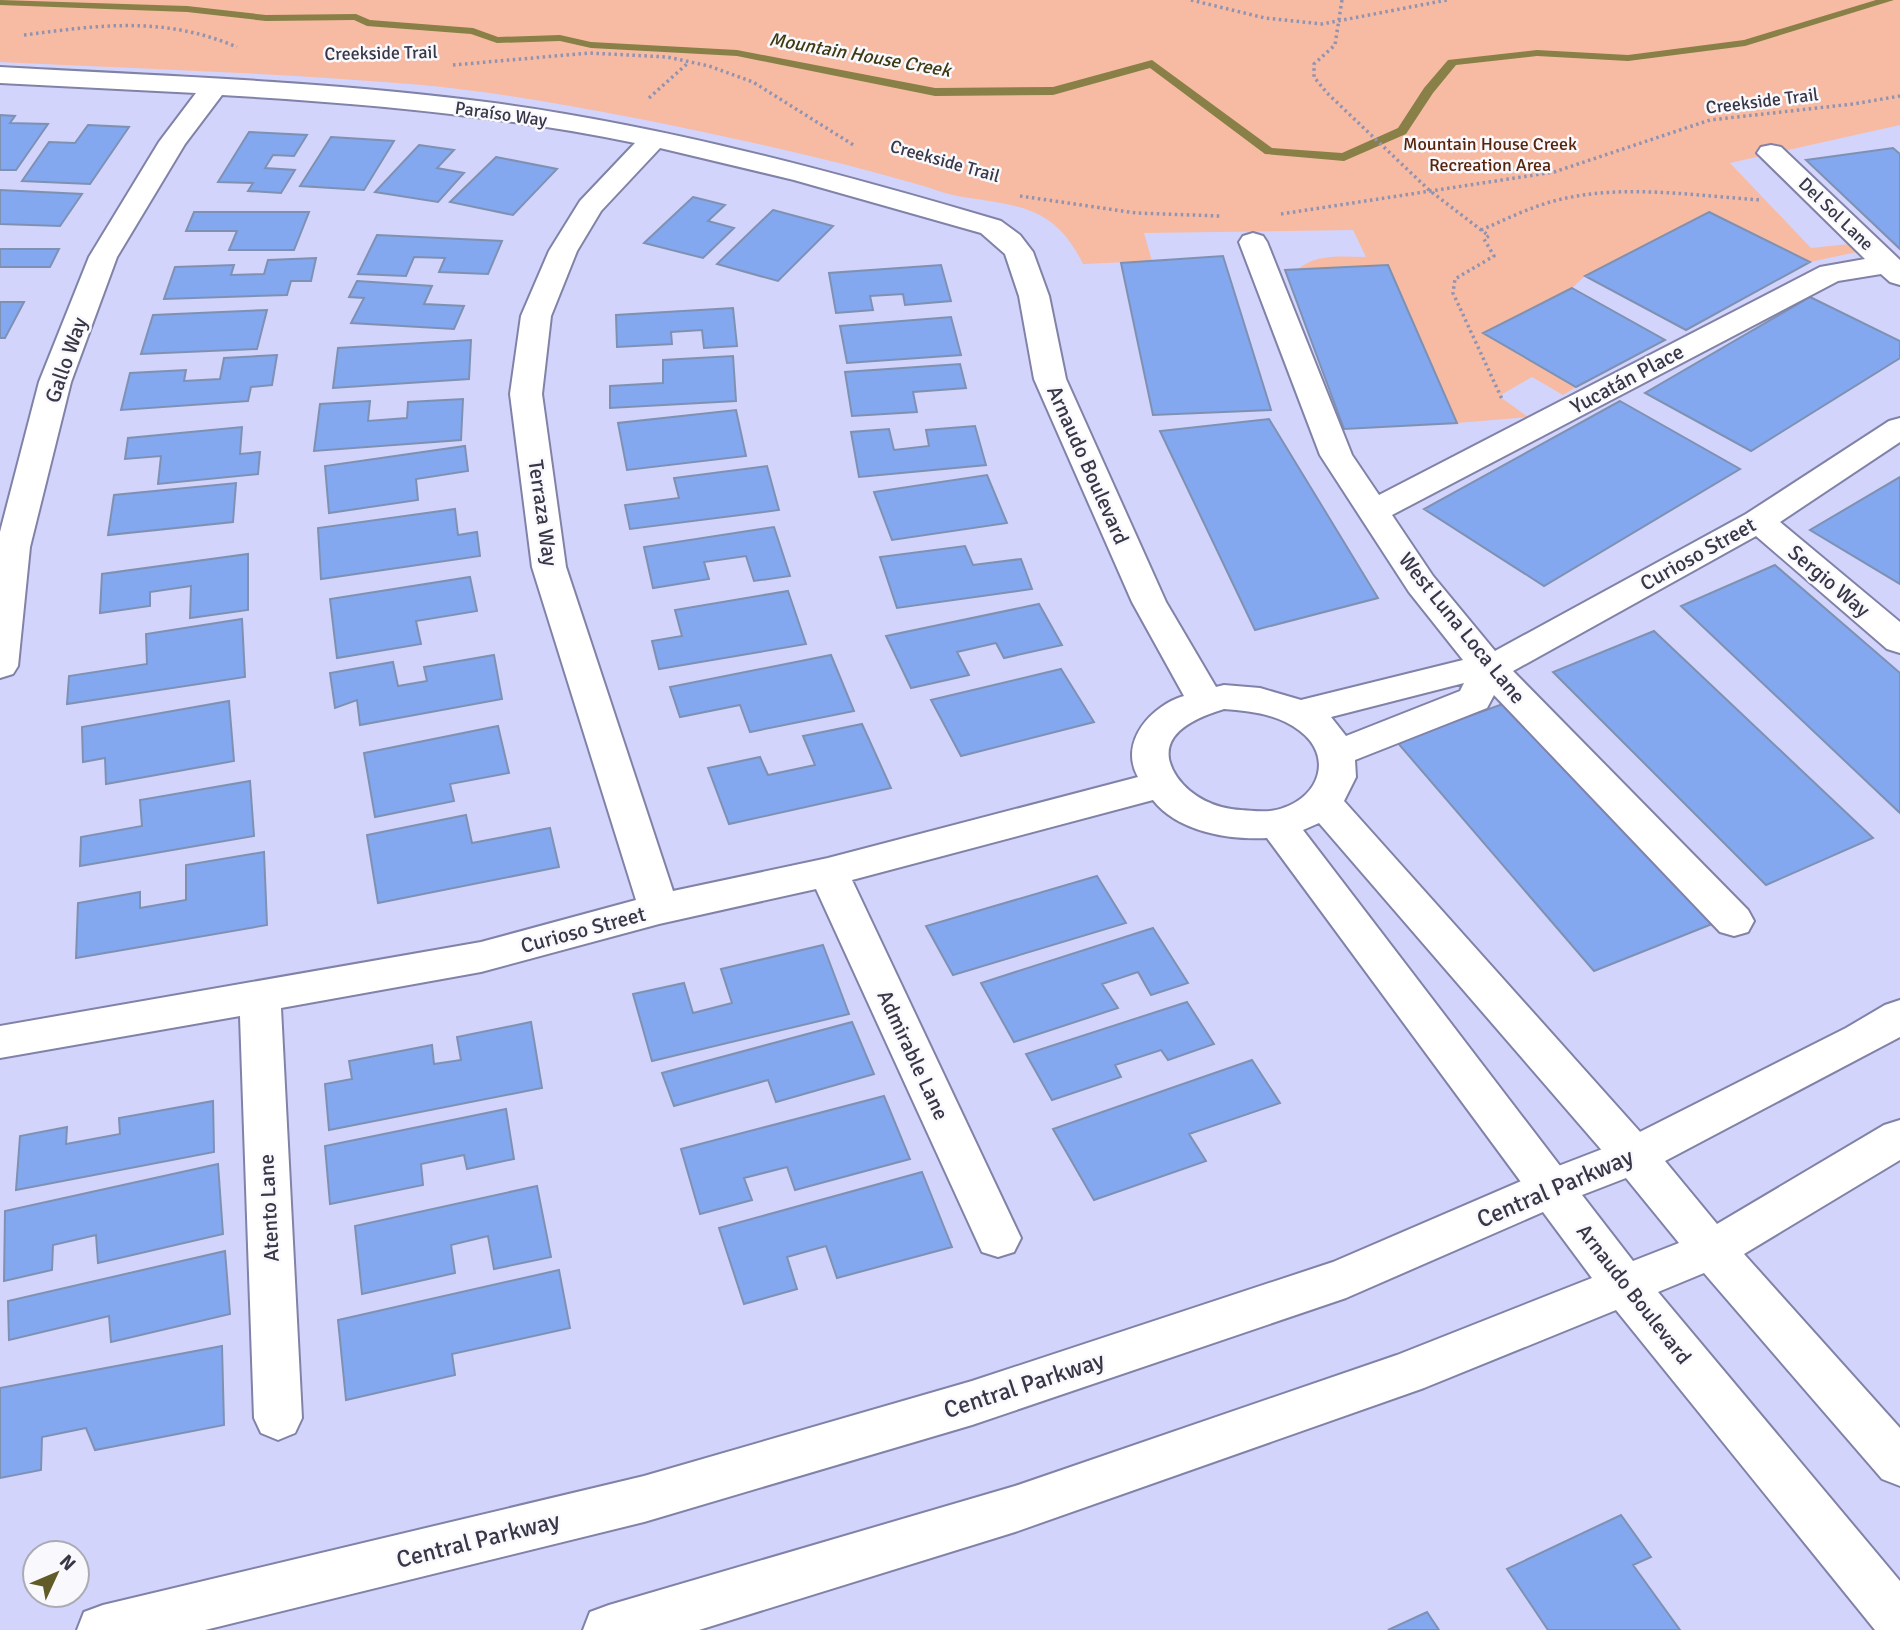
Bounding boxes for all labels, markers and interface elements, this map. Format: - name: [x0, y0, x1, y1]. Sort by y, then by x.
- water label: Mountain House Creek: [767, 27, 954, 83]
- street label: Creekside Trail: [324, 41, 438, 65]
- street label: Creekside Trail: [1704, 83, 1820, 119]
- street label: Paraíso Way: [454, 97, 549, 131]
- park label: Mountain House Creek Recreation Area: [1403, 133, 1577, 176]
- street label: Creekside Trail: [887, 135, 1003, 187]
- street label: Del Sol Lane: [1794, 173, 1878, 255]
- street label: Gallo Way: [39, 314, 93, 406]
- street label: Yucatán Place: [1566, 338, 1688, 420]
- street label: Arnaudo Boulevard: [1041, 382, 1135, 548]
- street label: Terraza Way: [523, 458, 563, 568]
- street label: Curioso Street: [1636, 512, 1760, 596]
- street label: Sergio Way: [1783, 539, 1876, 623]
- street label: West Luna Loca Lane: [1393, 547, 1531, 709]
- street label: Curioso Street: [518, 901, 648, 959]
- street label: Admirable Lane: [872, 986, 954, 1124]
- street label: Central Parkway: [1472, 1142, 1638, 1234]
- street label: Atento Lane: [253, 1154, 285, 1262]
- street label: Arnaudo Boulevard: [1571, 1219, 1697, 1369]
- street label: Central Parkway: [940, 1345, 1108, 1425]
- street label: Central Parkway: [393, 1505, 563, 1575]
- north arrow: [21, 1539, 91, 1609]
- text: N: [54, 1550, 81, 1576]

